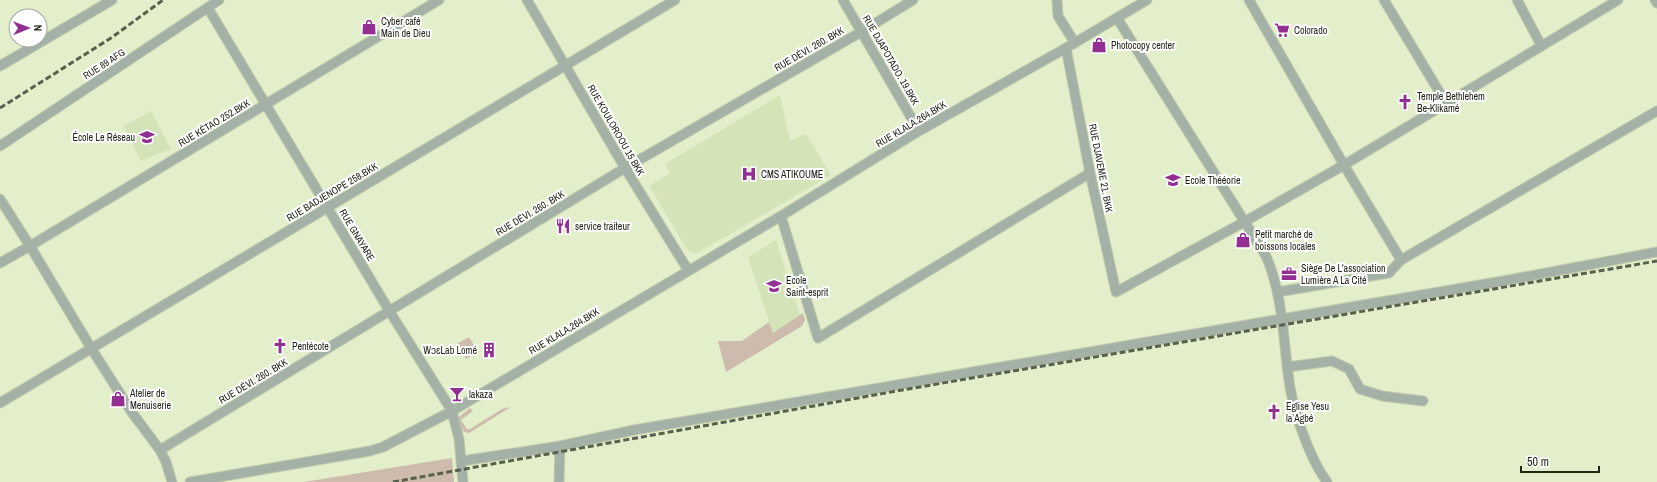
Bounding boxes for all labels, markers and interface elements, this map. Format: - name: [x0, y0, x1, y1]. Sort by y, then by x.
- north arrow: [8, 8, 48, 48]
- street label: RUE DJAPOTADO. 19.BKK: [860, 13, 922, 108]
- place label: Cyber café Main de Dieu: [381, 15, 430, 40]
- shop icon: Cyber café Main de Dieu: [360, 18, 378, 36]
- supermarket icon: Colorado: [1273, 21, 1291, 39]
- text: N: [31, 24, 45, 31]
- street label: RUE DÉVI. 260. BKK: [772, 24, 846, 74]
- place label: Colorado: [1294, 24, 1328, 37]
- shop icon: Photocopy center: [1090, 36, 1108, 54]
- place label: Photocopy center: [1111, 39, 1175, 52]
- street label: RUE 89 AFG: [81, 46, 127, 82]
- street label: RUE KOULOROOU 15 BKK: [585, 82, 648, 178]
- place label: Temple Bethlehem Be-Klikamé: [1417, 90, 1485, 115]
- church icon: Temple Bethlehem Be-Klikamé: [1396, 93, 1414, 111]
- street label: RUE KÉTAO 252.BKK: [176, 96, 253, 150]
- street label: RUE KLALA.264.BKK: [873, 98, 949, 150]
- street label: RUE DJAVEME 21. BKK: [1086, 123, 1116, 214]
- school or university icon: École Le Réseau: [138, 128, 156, 146]
- place label: École Le Réseau: [73, 131, 135, 144]
- street label: RUE BADJENOPE 258.BKK: [284, 159, 380, 224]
- hospital icon: CMS ATIKOUME: [740, 165, 758, 183]
- place label: CMS ATIKOUME: [761, 168, 823, 181]
- school or university icon: Ecole Thééorie: [1164, 171, 1182, 189]
- place label: Ecole Thééorie: [1185, 174, 1241, 187]
- street label: RUE DÉVI. 260. BKK: [493, 187, 567, 239]
- street label: RUE GNAYARE: [336, 207, 378, 263]
- restaurant icon: service traiteur: [554, 217, 572, 235]
- place label: service traiteur: [575, 220, 630, 233]
- place label: Petit marché de boissons locales: [1255, 228, 1316, 253]
- shop icon: Petit marché de boissons locales: [1234, 231, 1252, 249]
- place label: Siège De L'association Lumière A La Cité: [1301, 262, 1386, 287]
- office icon: Siège De L'association Lumière A La Cité: [1280, 265, 1298, 283]
- place label: Ecole Saint-esprit: [786, 274, 829, 299]
- school or university icon: Ecole Saint-esprit: [765, 277, 783, 295]
- street label: RUE KLALA,264.BKK: [526, 305, 602, 357]
- church icon: Pentécote: [271, 337, 289, 355]
- place label: Pentécote: [292, 340, 329, 353]
- building icon: WɔɛLab Lomé: [480, 341, 498, 359]
- place label: WɔɛLab Lomé: [423, 344, 477, 357]
- street label: RUE DÉVI. 260. BKK: [216, 355, 290, 407]
- bar icon: lakaza: [448, 385, 466, 403]
- place label: Atelier de Menuiserie: [129, 387, 171, 412]
- place label: lakaza: [469, 388, 493, 401]
- shop icon: Atelier de Menuiserie: [109, 390, 127, 408]
- place label: Eglise Yesu la Agbé: [1286, 400, 1329, 425]
- church icon: Eglise Yesu la Agbé: [1265, 403, 1283, 421]
- scale bar: [1521, 448, 1599, 474]
- text: 50 m: [1527, 454, 1549, 470]

